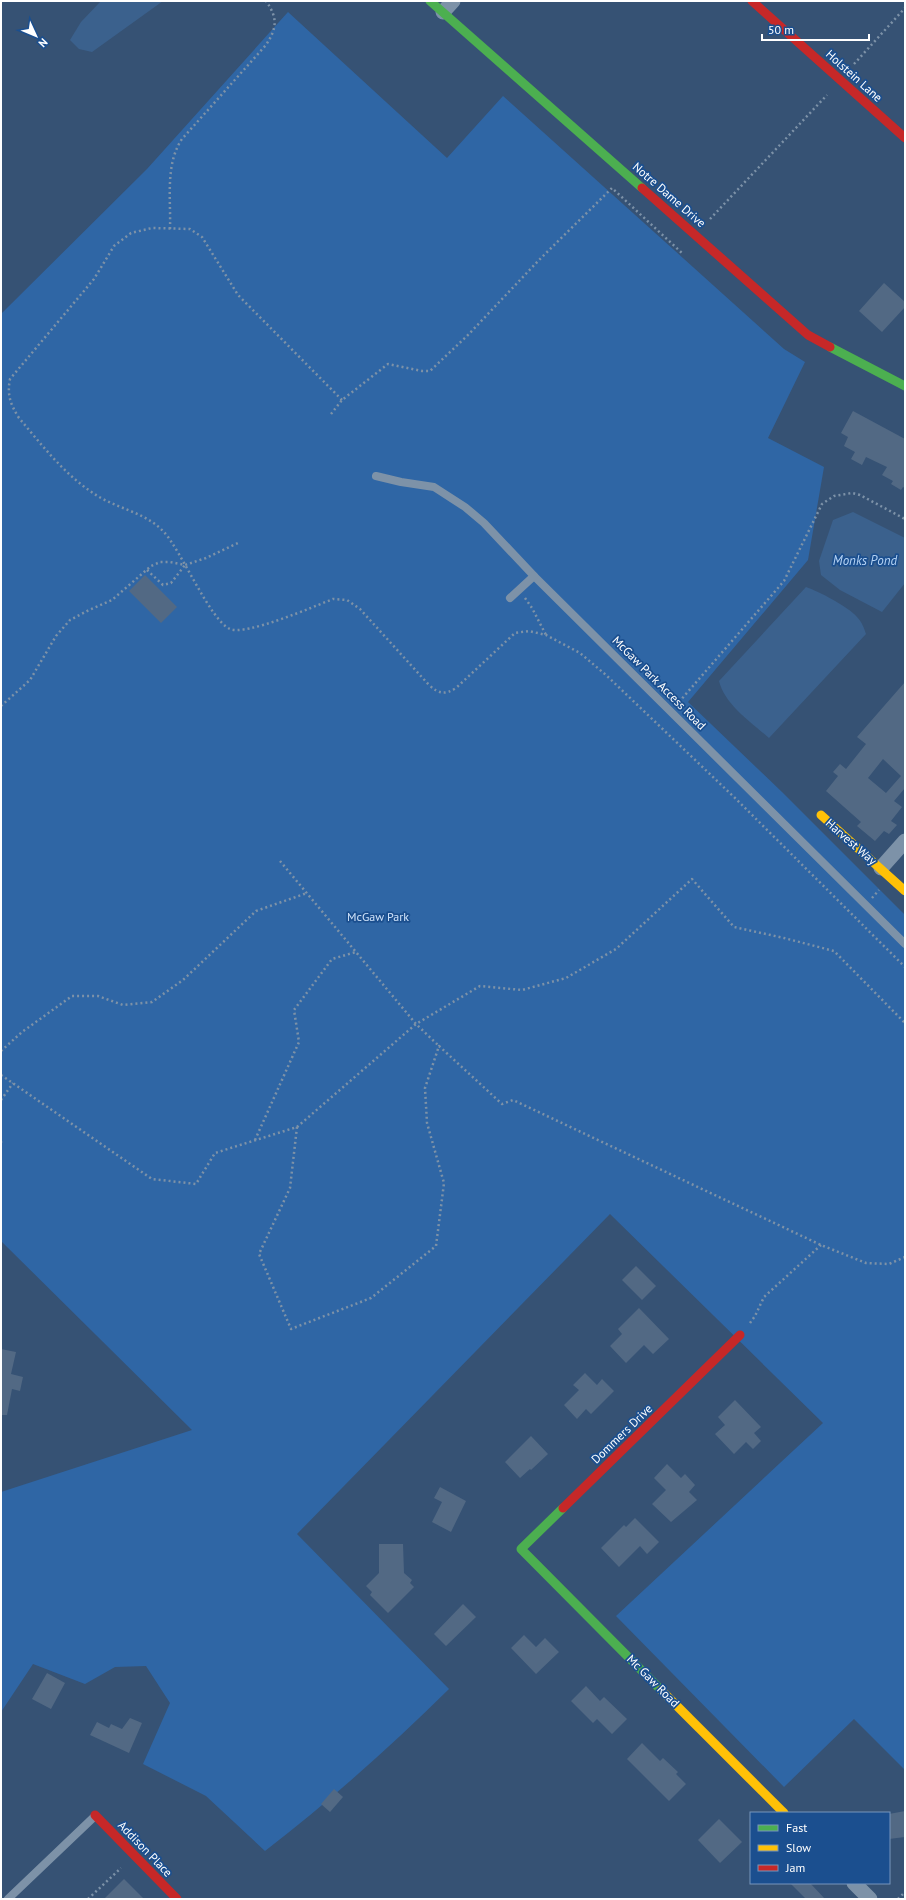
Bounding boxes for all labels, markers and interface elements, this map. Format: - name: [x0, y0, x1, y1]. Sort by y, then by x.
- north arrow: [16, 16, 56, 56]
- scale bar: [762, 16, 869, 42]
- text: 50 m: [768, 22, 794, 37]
- text: N: [36, 35, 51, 50]
- street label: Holstein Lane: [823, 46, 886, 105]
- street label: Notre Dame Drive: [630, 159, 709, 230]
- water label: Monks Pond: [833, 552, 898, 569]
- street label: McGaw Park Access Road: [609, 633, 709, 733]
- street label: Harvest Way: [823, 815, 880, 868]
- park label: McGaw Park: [347, 909, 409, 924]
- street label: Dommers Drive: [588, 1401, 655, 1467]
- street label: Mc Gaw Road: [624, 1651, 683, 1710]
- legend: [750, 1812, 890, 1884]
- street label: Addison Place: [115, 1818, 176, 1880]
- text: Fast: [786, 1820, 807, 1835]
- text: Slow: [786, 1840, 811, 1855]
- text: Jam: [785, 1860, 805, 1875]

